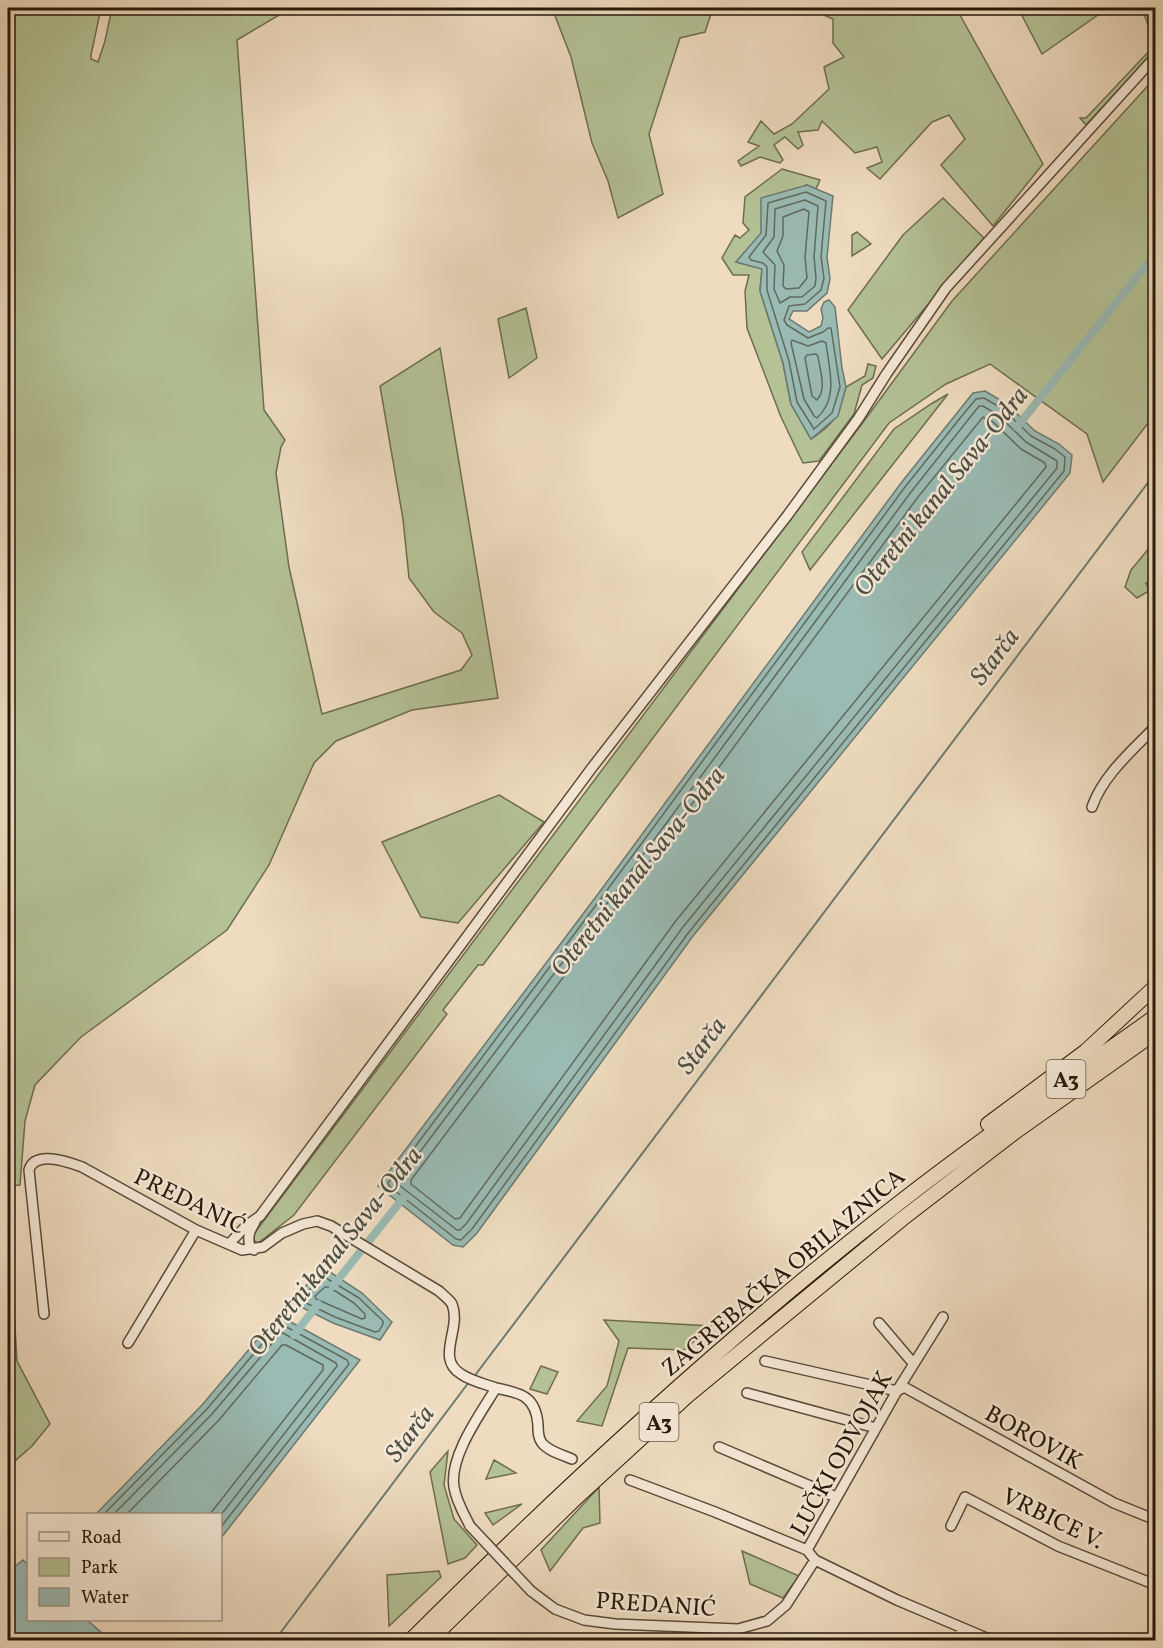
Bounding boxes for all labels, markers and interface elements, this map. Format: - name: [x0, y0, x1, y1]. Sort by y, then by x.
- water label: Oteretni kanal Sava-Odra: [845, 380, 1038, 605]
- water label: Starča: [962, 621, 1029, 693]
- water label: Oteretni kanal Sava-Odra: [542, 760, 735, 985]
- water label: Starča: [669, 1010, 736, 1082]
- road number: A3: [1046, 1060, 1086, 1098]
- water label: Oteretni kanal Sava-Odra: [239, 1140, 432, 1365]
- street label: PREDANIĆ: [127, 1161, 251, 1245]
- street label: ZAGREBAČKA OBILAZNICA: [655, 1161, 914, 1386]
- street label: LUČKI ODVOJAK: [783, 1365, 902, 1543]
- water label: Starča: [377, 1398, 444, 1470]
- street label: BOROVIK: [978, 1398, 1088, 1480]
- road number: A3: [640, 1403, 678, 1441]
- street label: VRBICE V.: [995, 1480, 1109, 1559]
- legend: [27, 1513, 222, 1621]
- text: Road: [81, 1526, 122, 1551]
- text: Park: [81, 1556, 118, 1581]
- street label: PREDANIĆ: [594, 1585, 717, 1627]
- text: Water: [81, 1586, 129, 1611]

